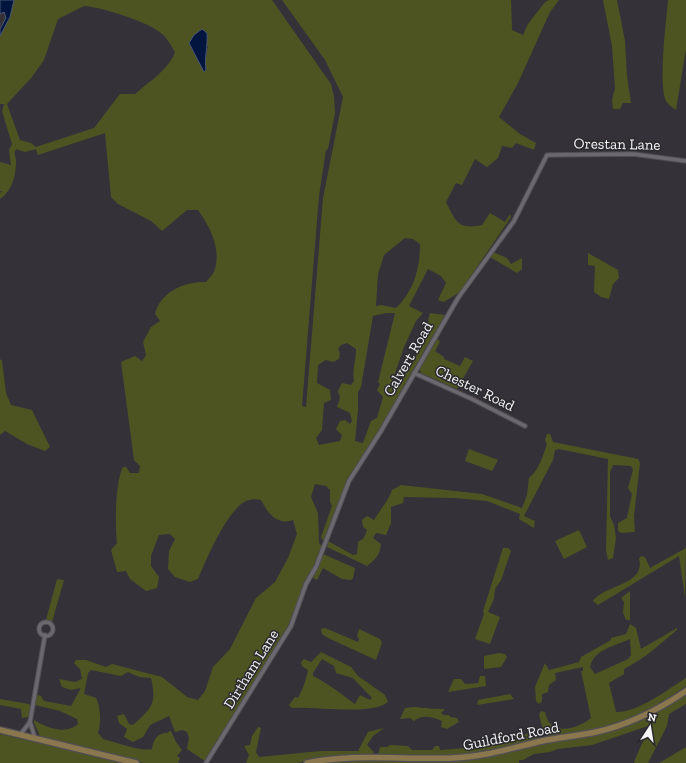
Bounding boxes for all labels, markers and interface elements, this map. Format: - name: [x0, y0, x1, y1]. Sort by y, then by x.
- street label: Orestan Lane: [573, 134, 661, 154]
- street label: Calvert Road: [380, 318, 437, 399]
- street label: Chester Road: [432, 361, 518, 415]
- street label: Dirtham Lane: [220, 626, 282, 712]
- north arrow: [630, 707, 670, 747]
- text: N: [647, 710, 658, 725]
- street label: Guildford Road: [461, 718, 561, 754]

